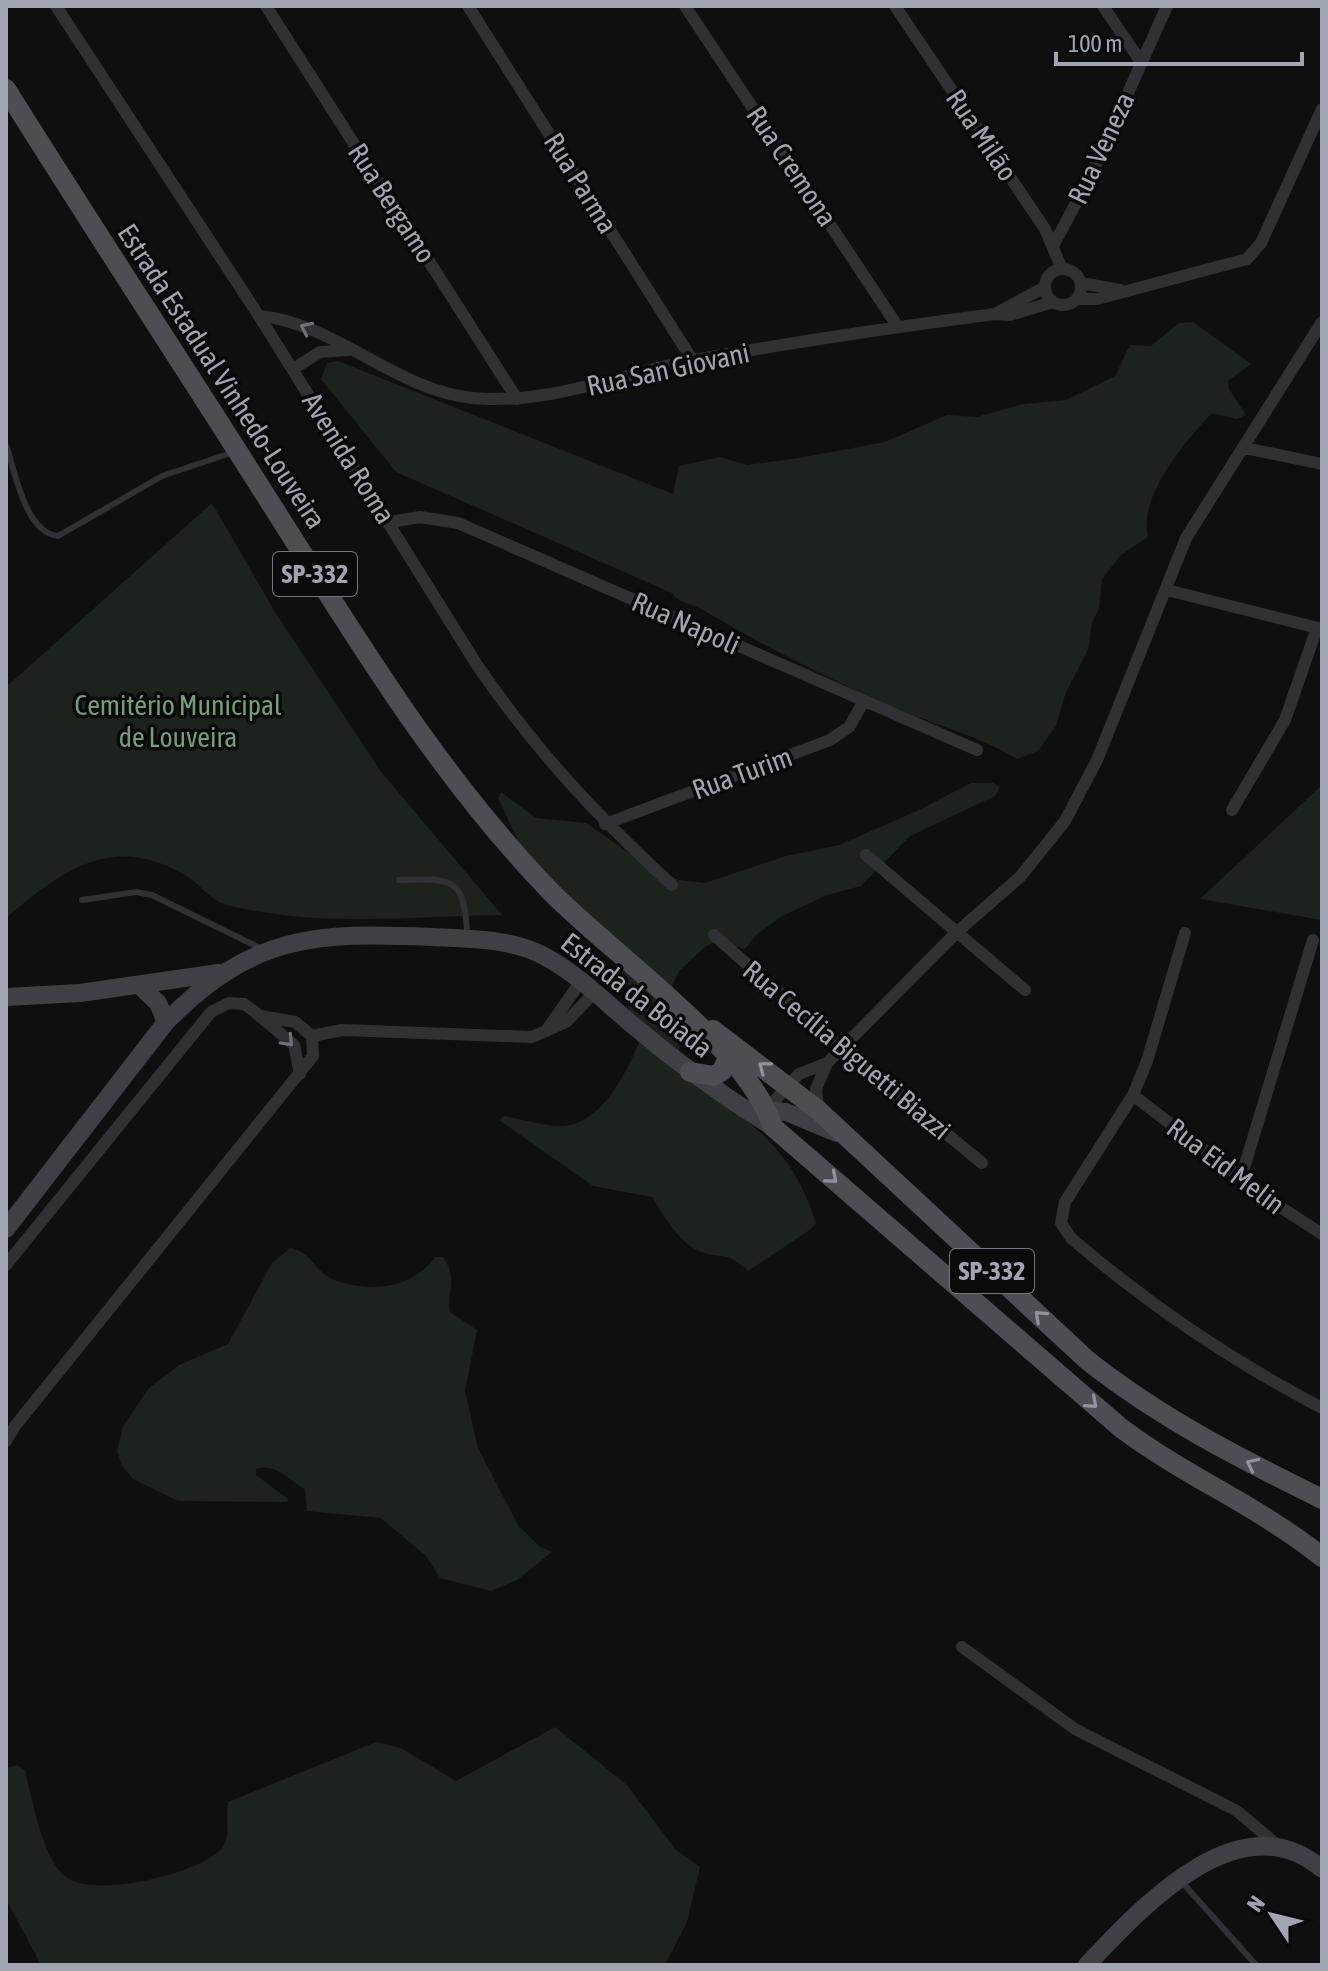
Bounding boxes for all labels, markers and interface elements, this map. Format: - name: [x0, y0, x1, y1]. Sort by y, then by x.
- scale bar: [1056, 16, 1302, 66]
- text: 100 m: [1068, 30, 1122, 57]
- street label: Rua Milão: [940, 83, 1024, 187]
- street label: Rua Veneza: [1061, 87, 1141, 209]
- street label: Rua Cremona: [740, 100, 844, 232]
- street label: Rua Parma: [538, 127, 624, 239]
- street label: Rua Bergamo: [342, 137, 442, 269]
- street label: Estrada Estadual Vinhedo-Louveira: [111, 218, 333, 534]
- one-way arrow: [299, 321, 314, 337]
- street label: Rua San Giovani: [584, 336, 752, 402]
- street label: Avenida Roma: [296, 387, 402, 529]
- road number: SP-332: [273, 552, 357, 596]
- street label: Rua Napoli: [627, 585, 745, 661]
- park label: Cemitério Municipal de Louveira: [75, 689, 282, 753]
- street label: Rua Turim: [688, 740, 796, 806]
- street label: Estrada da Boiada: [555, 926, 719, 1064]
- street label: Rua Cecília Biguetti Biazzi: [737, 954, 957, 1146]
- one-way arrow: [279, 1032, 293, 1046]
- one-way arrow: [758, 1063, 773, 1077]
- street label: Rua Eid Melin: [1161, 1111, 1291, 1221]
- one-way arrow: [823, 1168, 837, 1182]
- road number: SP-332: [950, 1249, 1034, 1293]
- one-way arrow: [1035, 1311, 1049, 1326]
- one-way arrow: [1082, 1393, 1097, 1408]
- one-way arrow: [1246, 1458, 1260, 1474]
- north arrow: [1232, 1875, 1312, 1955]
- text: N: [1241, 1891, 1270, 1916]

